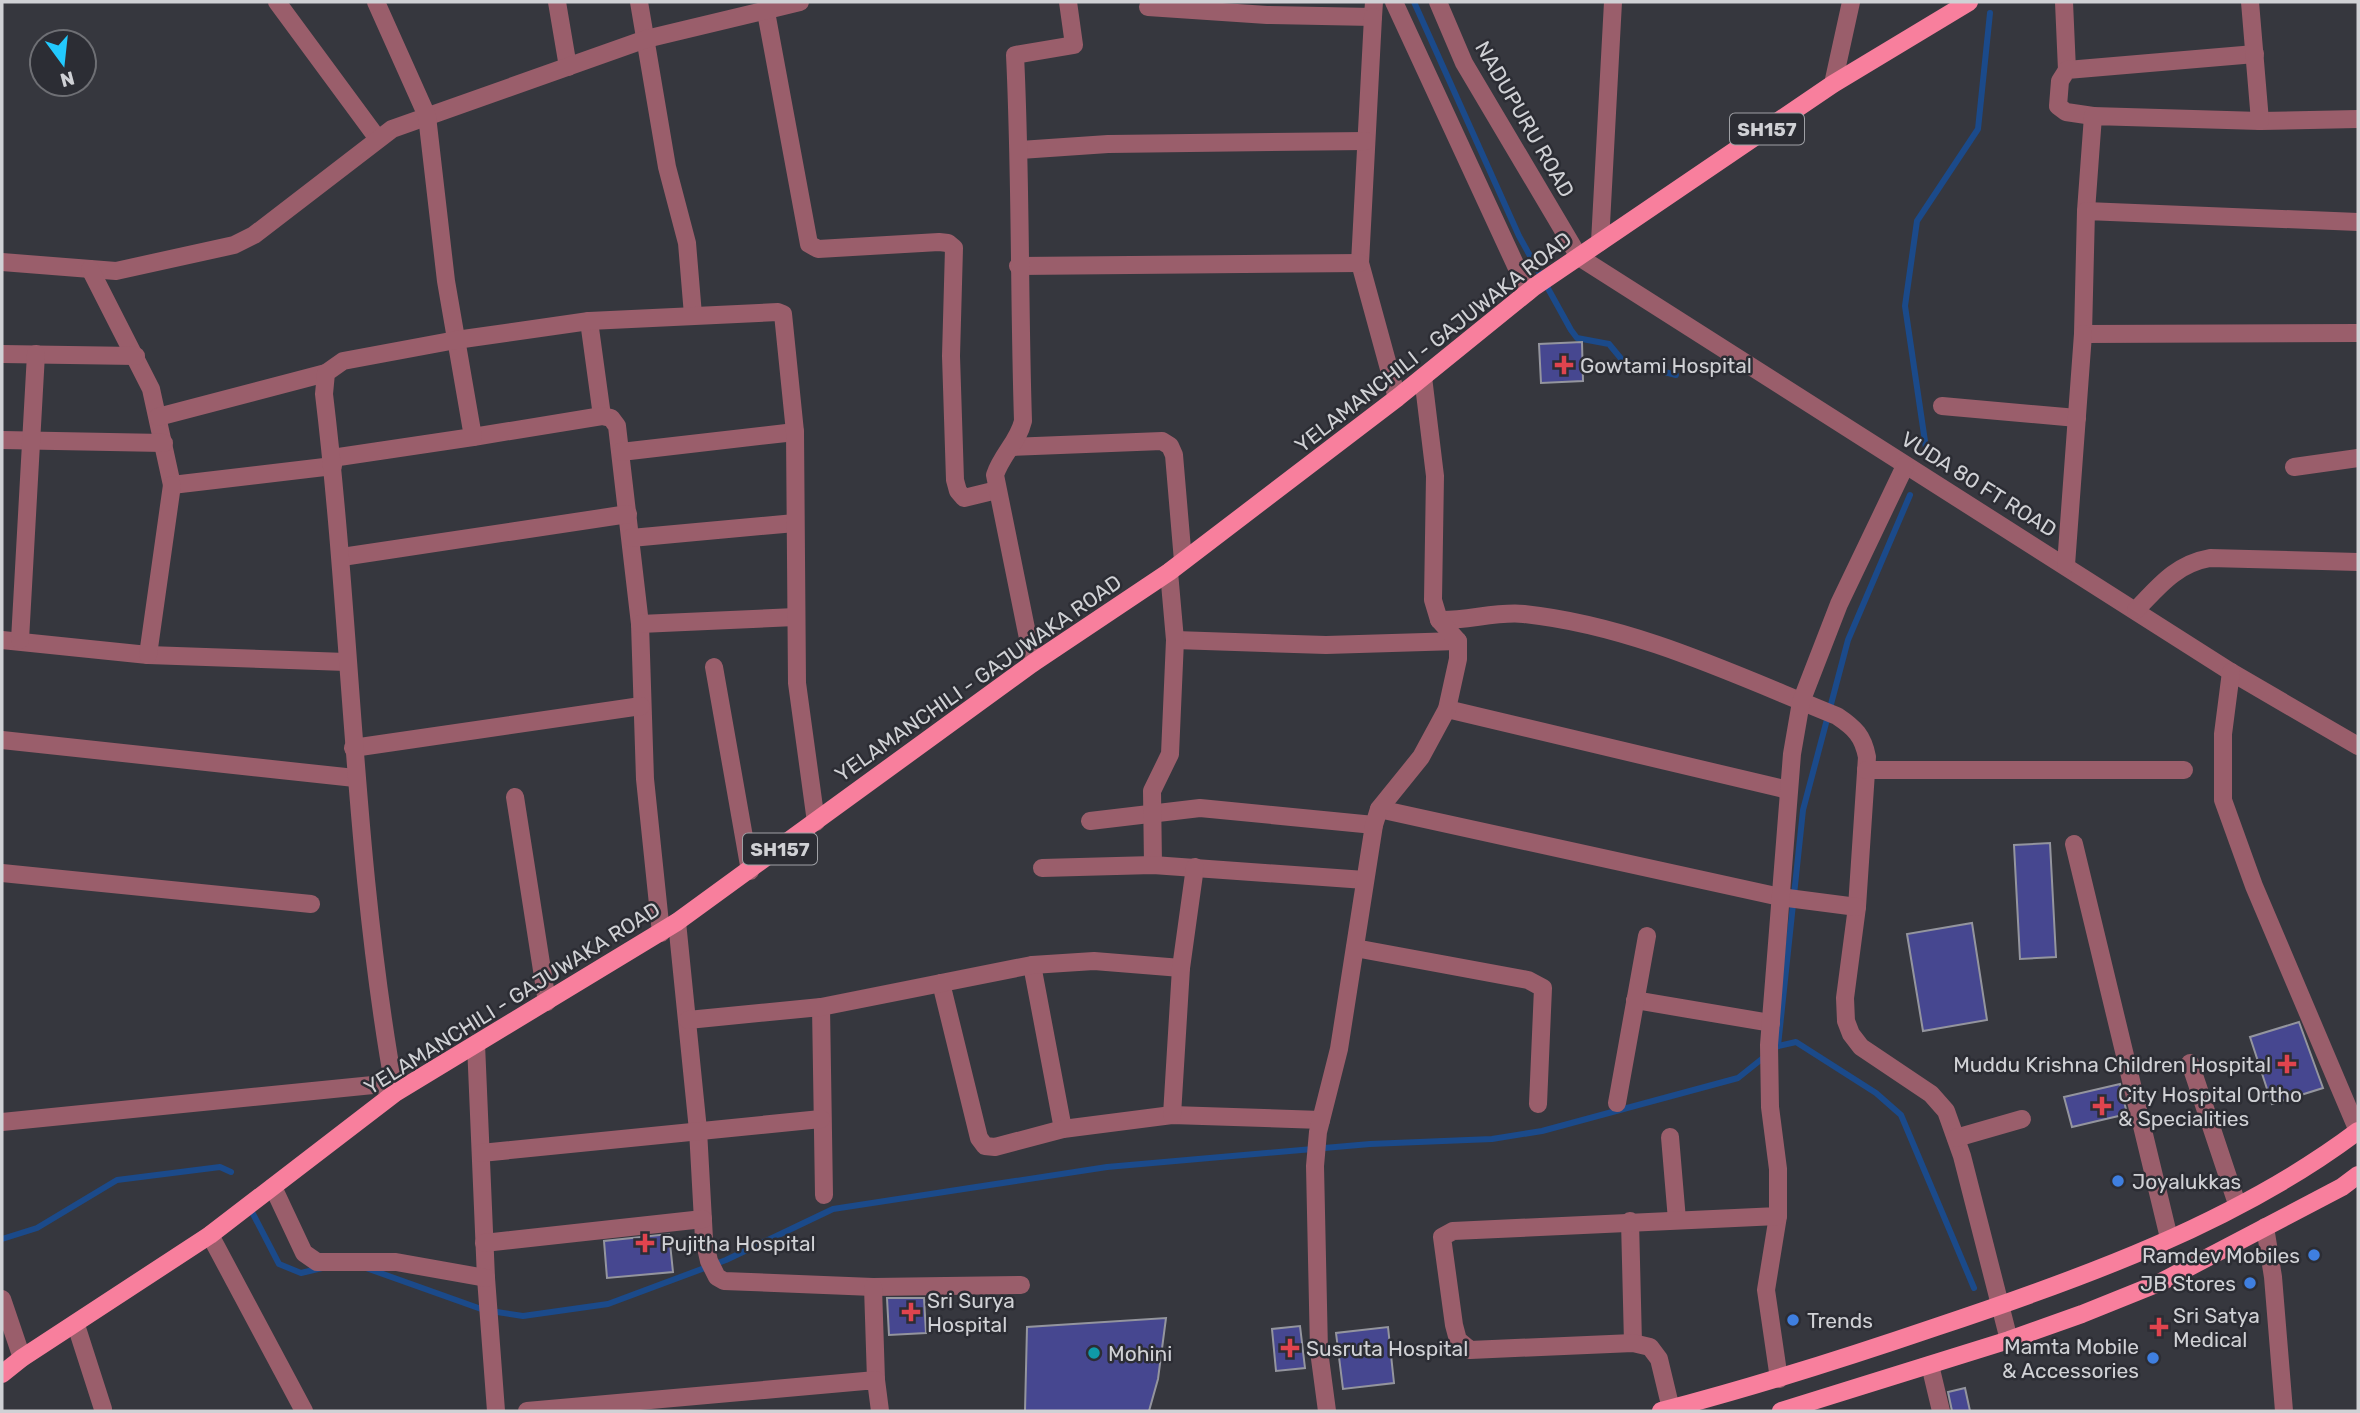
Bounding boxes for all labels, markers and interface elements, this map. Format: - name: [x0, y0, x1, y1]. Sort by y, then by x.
- north arrow: [28, 28, 98, 98]
- street label: NADUPURU ROAD: [1470, 37, 1580, 201]
- text: N: [58, 66, 77, 92]
- road number: SH157: [1730, 113, 1804, 144]
- street label: YELAMANCHILI - GAJUWAKA ROAD: [1290, 226, 1576, 458]
- place label: Gowtami Hospital: [1580, 353, 1752, 378]
- marker: Gowtami Hospital: [1554, 355, 1574, 375]
- street label: VUDA 80 FT ROAD: [1897, 426, 2061, 542]
- street label: YELAMANCHILI - GAJUWAKA ROAD: [830, 569, 1126, 787]
- road number: SH157: [743, 834, 817, 864]
- street label: YELAMANCHILI - GAJUWAKA ROAD: [359, 896, 665, 1100]
- place label: Muddu Krishna Children Hospital: [1953, 1052, 2271, 1077]
- marker: Muddu Krishna Children Hospital: [2277, 1054, 2297, 1074]
- place label: City Hospital Ortho & Specialities: [2118, 1082, 2302, 1131]
- marker: City Hospital Ortho & Specialities: [2092, 1096, 2112, 1116]
- place label: Joyalukkas: [2132, 1169, 2241, 1194]
- marker: Joyalukkas: [2110, 1173, 2126, 1189]
- place label: Pujitha Hospital: [661, 1231, 816, 1256]
- marker: Pujitha Hospital: [635, 1233, 655, 1253]
- place label: Ramdev Mobiles: [2142, 1243, 2300, 1268]
- marker: Ramdev Mobiles: [2306, 1247, 2322, 1263]
- place label: JB Stores: [2140, 1271, 2236, 1296]
- marker: JB Stores: [2242, 1275, 2258, 1291]
- place label: Sri Surya Hospital: [927, 1288, 1015, 1337]
- marker: Sri Surya Hospital: [901, 1302, 921, 1322]
- place label: Sri Satya Medical: [2173, 1303, 2260, 1352]
- place label: Trends: [1807, 1308, 1873, 1333]
- marker: Trends: [1785, 1312, 1801, 1328]
- marker: Sri Satya Medical: [2151, 1319, 2167, 1335]
- place label: Mamta Mobile & Accessories: [2002, 1334, 2139, 1383]
- place label: Susruta Hospital: [1306, 1336, 1468, 1361]
- marker: Susruta Hospital: [1280, 1338, 1300, 1358]
- place label: Mohini: [1108, 1341, 1172, 1366]
- marker: Mohini: [1086, 1345, 1102, 1361]
- marker: Mamta Mobile & Accessories: [2145, 1350, 2161, 1366]

